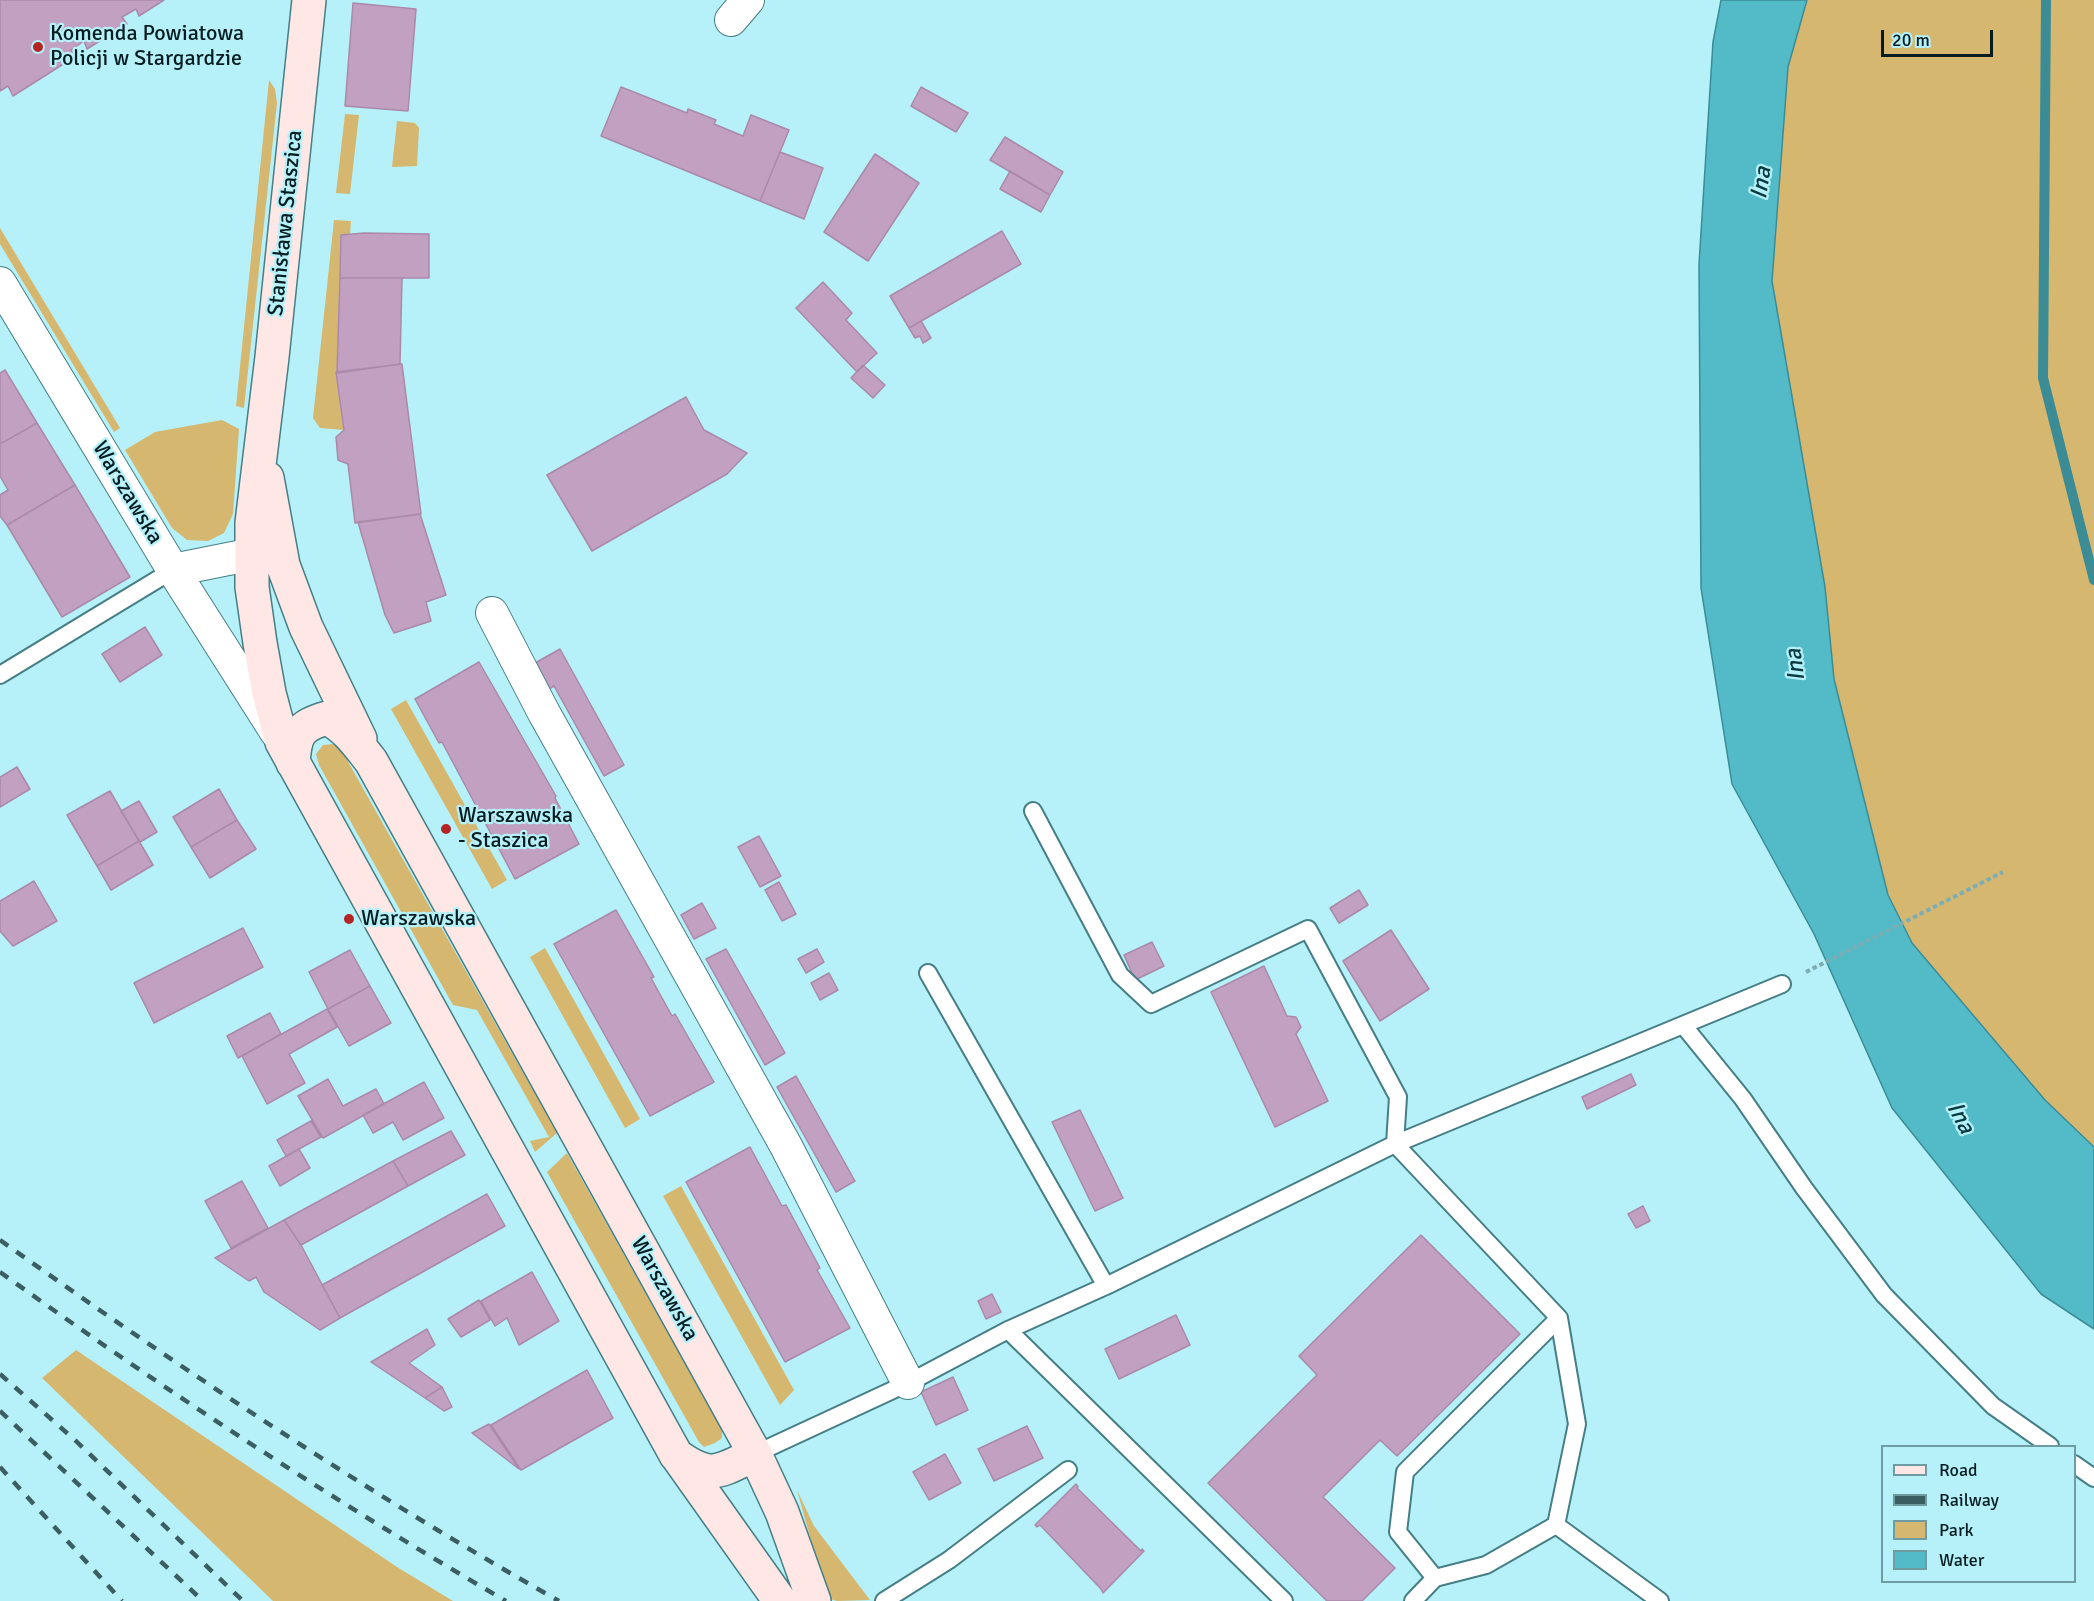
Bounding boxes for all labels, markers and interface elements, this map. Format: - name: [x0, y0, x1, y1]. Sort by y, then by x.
- scale bar: [1884, 18, 1996, 56]
- place label: Komenda Powiatowa Policji w Stargardzie: [50, 21, 244, 72]
- text: 20 m: [1892, 29, 1930, 51]
- marker: Komenda Powiatowa Policji w Stargardzie: [31, 40, 45, 54]
- street label: Stanisława Staszica: [263, 129, 309, 317]
- water label: Ina: [1745, 165, 1779, 201]
- street label: Warszawska: [86, 437, 168, 549]
- water label: Ina: [1780, 647, 1812, 683]
- place label: Warszawska - Staszica: [458, 803, 573, 854]
- marker: Warszawska - Staszica: [439, 822, 453, 836]
- place label: Warszawska: [361, 906, 476, 932]
- marker: Warszawska: [342, 912, 356, 926]
- water label: Ina: [1940, 1097, 1980, 1139]
- street label: Warszawska: [625, 1232, 703, 1346]
- legend: [1881, 1445, 2076, 1583]
- text: Road: [1939, 1459, 1978, 1481]
- text: Railway: [1939, 1489, 1999, 1511]
- text: Park: [1939, 1519, 1974, 1541]
- text: Water: [1939, 1549, 1984, 1571]

